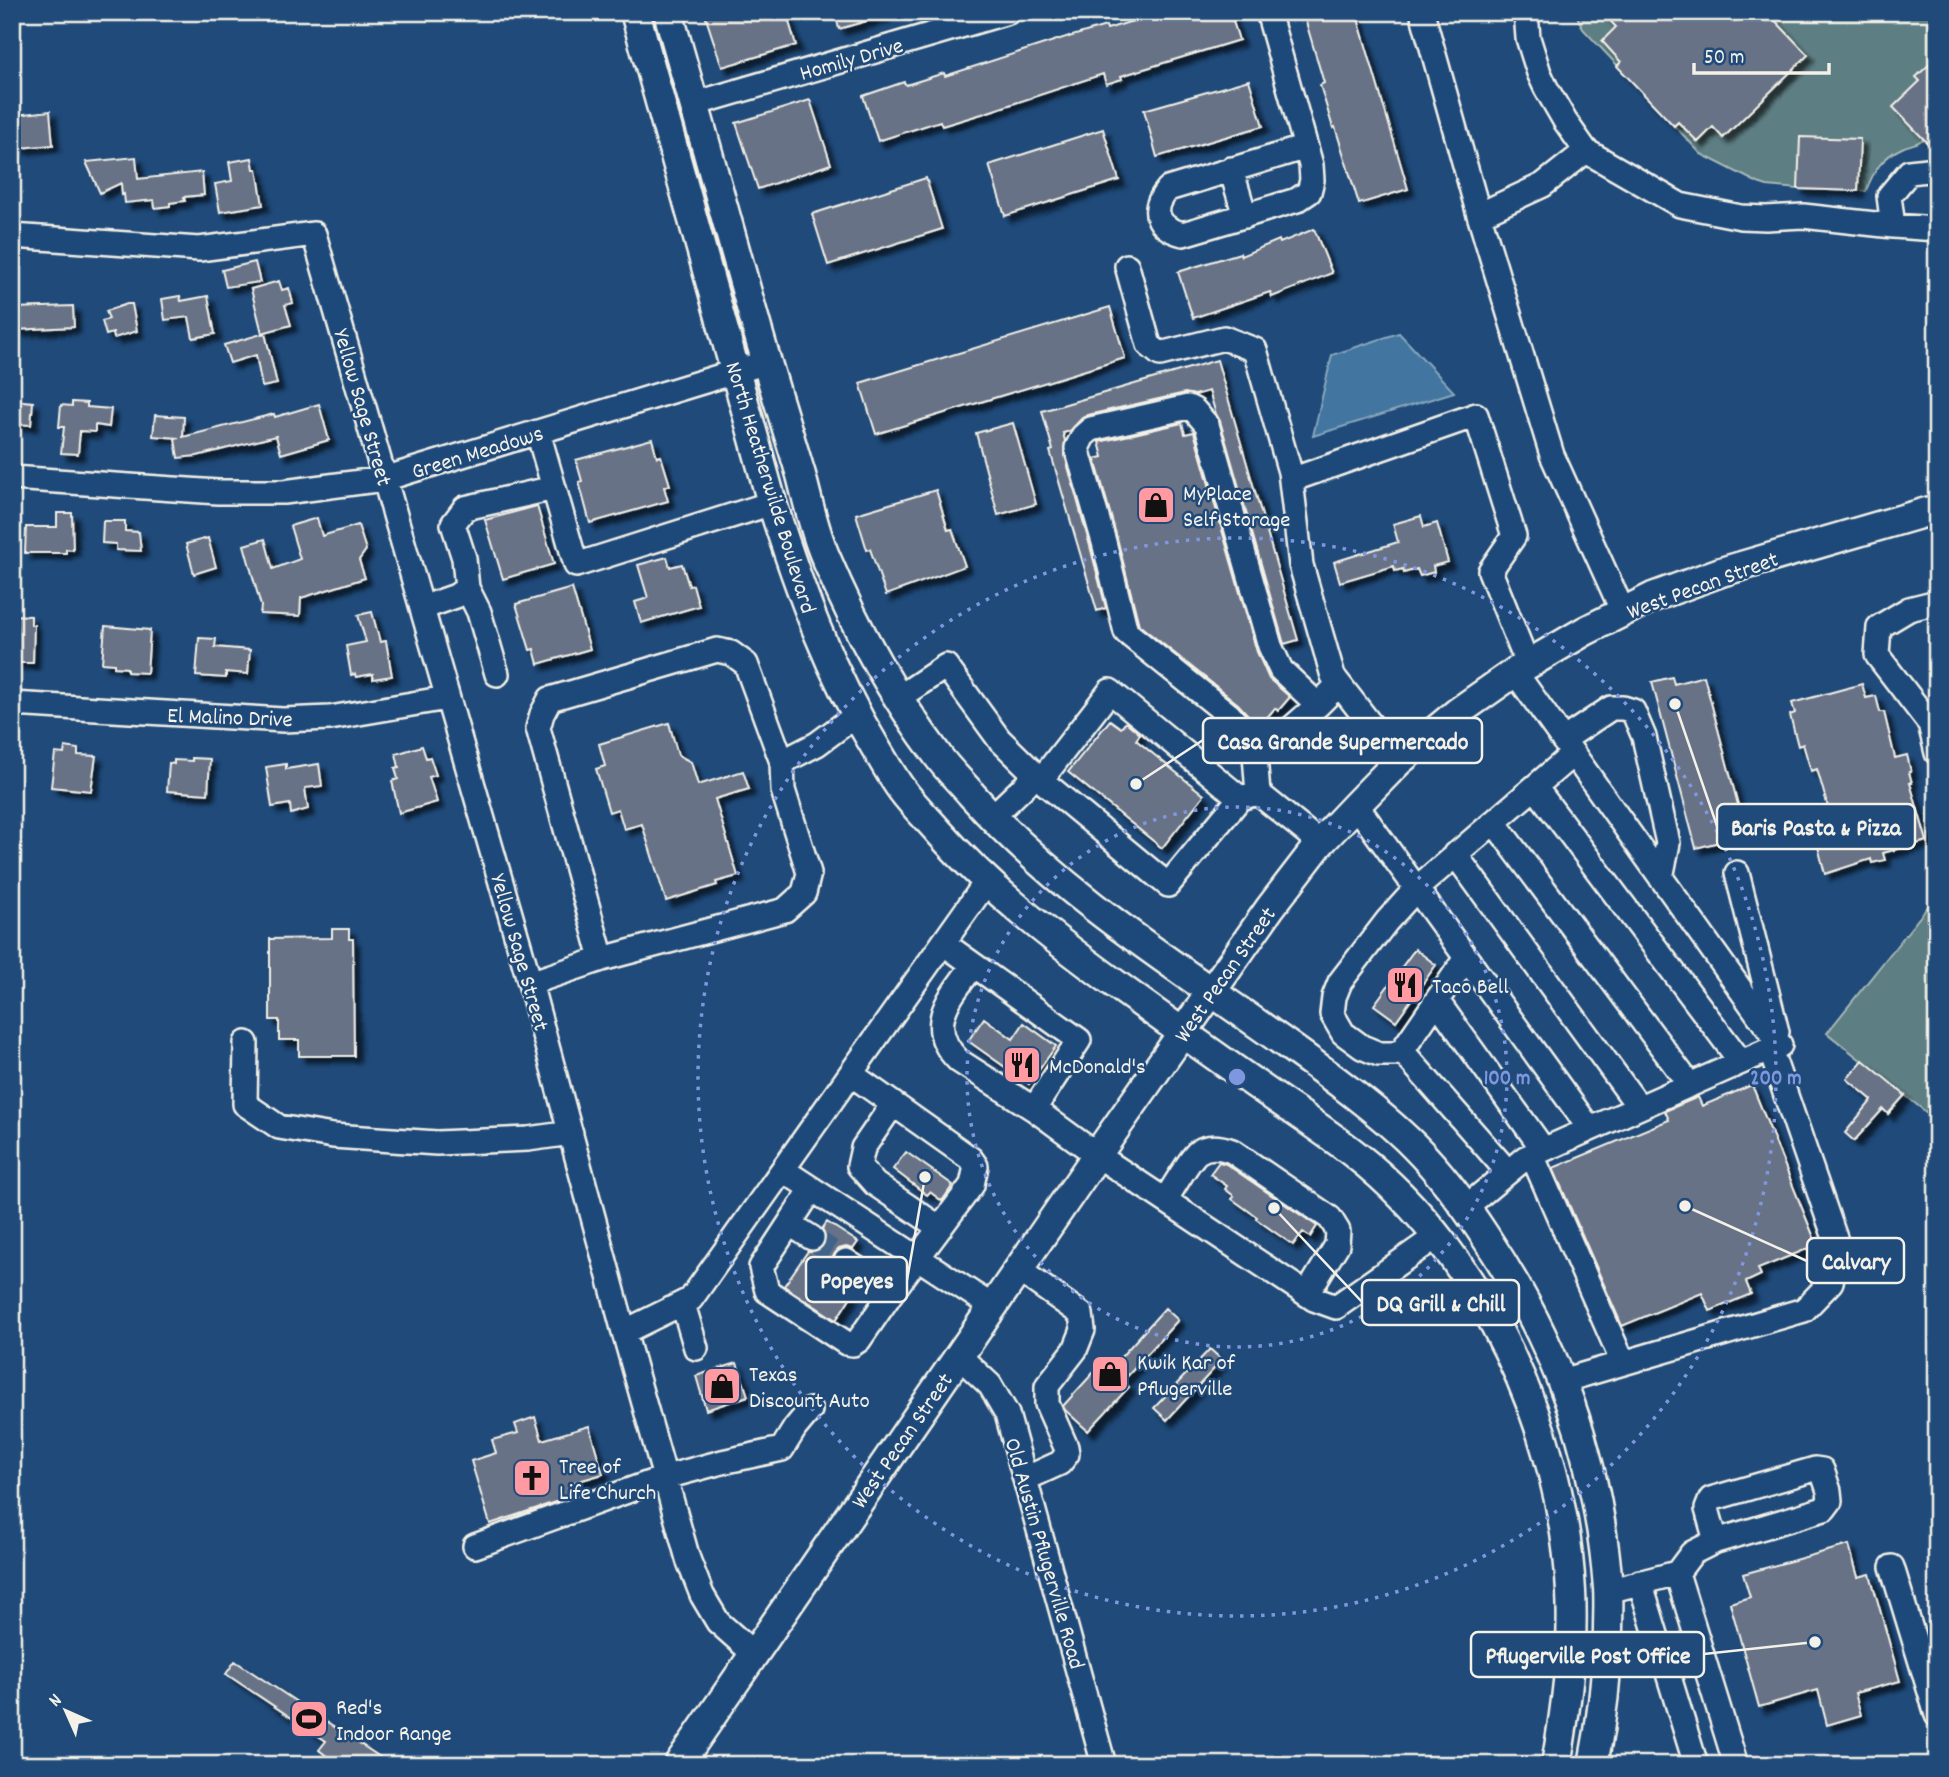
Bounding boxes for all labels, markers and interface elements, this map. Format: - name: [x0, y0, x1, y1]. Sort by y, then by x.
- street label: Homily Drive: [796, 31, 908, 92]
- scale bar: [1694, 32, 1828, 76]
- text: 50 m: [1704, 44, 1744, 74]
- street label: Yellow Sage Street: [322, 326, 399, 490]
- street label: North Heatherwilde Boulevard: [715, 358, 823, 618]
- street label: Green Meadows: [408, 419, 548, 490]
- place label: MyPlace Self Storage: [1183, 479, 1290, 538]
- shop icon: MyPlace Self Storage: [1135, 484, 1177, 526]
- street label: West Pecan Street: [1623, 545, 1784, 630]
- street label: El Malino Drive: [167, 701, 293, 738]
- callout: Casa Grande Supermercado: [1203, 718, 1482, 763]
- text: Casa Grande Supermercado: [1218, 727, 1469, 761]
- callout: Baris Pasta & Pizza: [1717, 804, 1915, 849]
- text: Baris Pasta & Pizza: [1731, 813, 1902, 847]
- street label: Yellow Sage Street: [479, 871, 556, 1035]
- street label: West Pecan Street: [1168, 901, 1286, 1051]
- restaurant icon: Taco Bell: [1384, 964, 1426, 1006]
- place label: Taco Bell: [1432, 972, 1509, 1005]
- restaurant icon: McDonald's: [1001, 1044, 1043, 1086]
- place label: McDonald's: [1049, 1052, 1146, 1085]
- centre of rings: [1225, 1065, 1249, 1089]
- text: 100 m: [1484, 1065, 1530, 1095]
- text: 200 m: [1750, 1065, 1802, 1095]
- callout: Calvary: [1807, 1238, 1904, 1283]
- text: Calvary: [1822, 1247, 1892, 1281]
- callout: Popeyes: [806, 1257, 907, 1302]
- text: Popeyes: [820, 1266, 894, 1300]
- callout: DQ Grill & Chill: [1362, 1280, 1519, 1325]
- text: DQ Grill & Chill: [1377, 1289, 1506, 1323]
- place label: Kwik Kar of Pflugerville: [1137, 1348, 1236, 1407]
- shop icon: Kwik Kar of Pflugerville: [1089, 1353, 1131, 1395]
- place label: Texas Discount Auto: [749, 1360, 870, 1419]
- shop icon: Texas Discount Auto: [701, 1365, 743, 1407]
- street label: West Pecan Street: [845, 1367, 963, 1517]
- street label: Old Austin Pflugerville Road: [994, 1434, 1091, 1673]
- place label: Tree of Life Church: [559, 1452, 656, 1511]
- church icon: Tree of Life Church: [511, 1457, 553, 1499]
- callout: Pflugerville Post Office: [1471, 1632, 1704, 1677]
- text: Pflugerville Post Office: [1485, 1641, 1691, 1675]
- north arrow: [32, 1676, 102, 1746]
- text: N: [44, 1689, 69, 1714]
- place label: Red's Indoor Range: [336, 1693, 452, 1752]
- sports icon: Red's Indoor Range: [288, 1698, 330, 1740]

